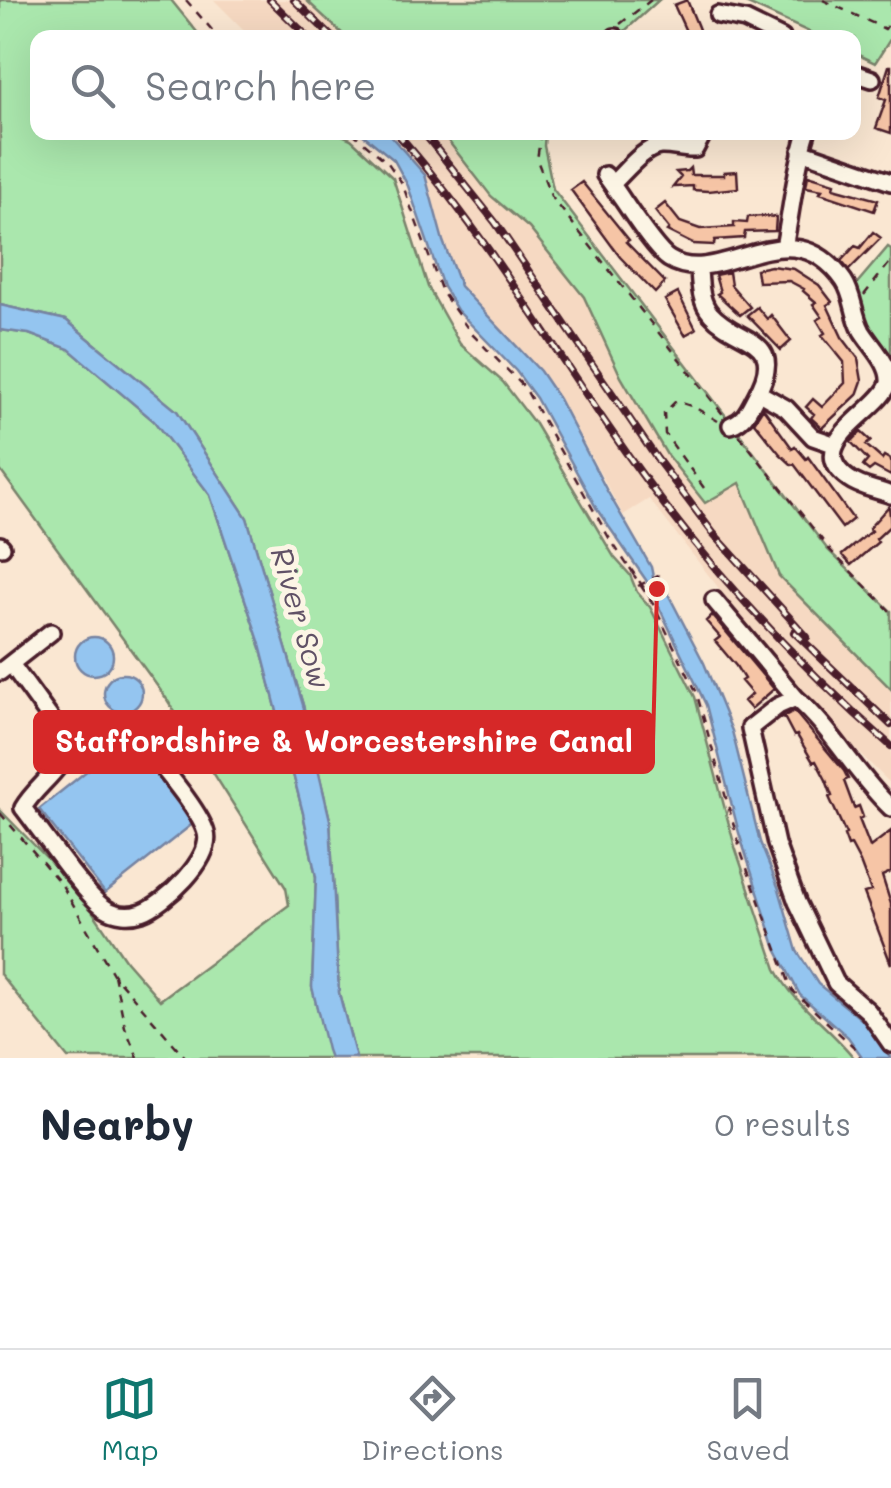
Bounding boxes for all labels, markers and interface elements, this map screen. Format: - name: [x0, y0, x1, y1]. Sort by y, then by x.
- search box: [30, 30, 861, 140]
- icon: search: [65, 58, 120, 113]
- text: Search here: [145, 60, 376, 110]
- water label: River Sow: [263, 542, 341, 693]
- callout: Staffordshire & Worcestershire Canal: [35, 712, 653, 772]
- text: Staffordshire & Worcestershire Canal: [55, 720, 633, 760]
- text: Nearby: [40, 1096, 194, 1151]
- text: 0 results: [714, 1102, 851, 1144]
- tab: Map: [101, 1371, 158, 1467]
- tab: Directions: [361, 1371, 504, 1467]
- tab: Saved: [706, 1371, 790, 1467]

